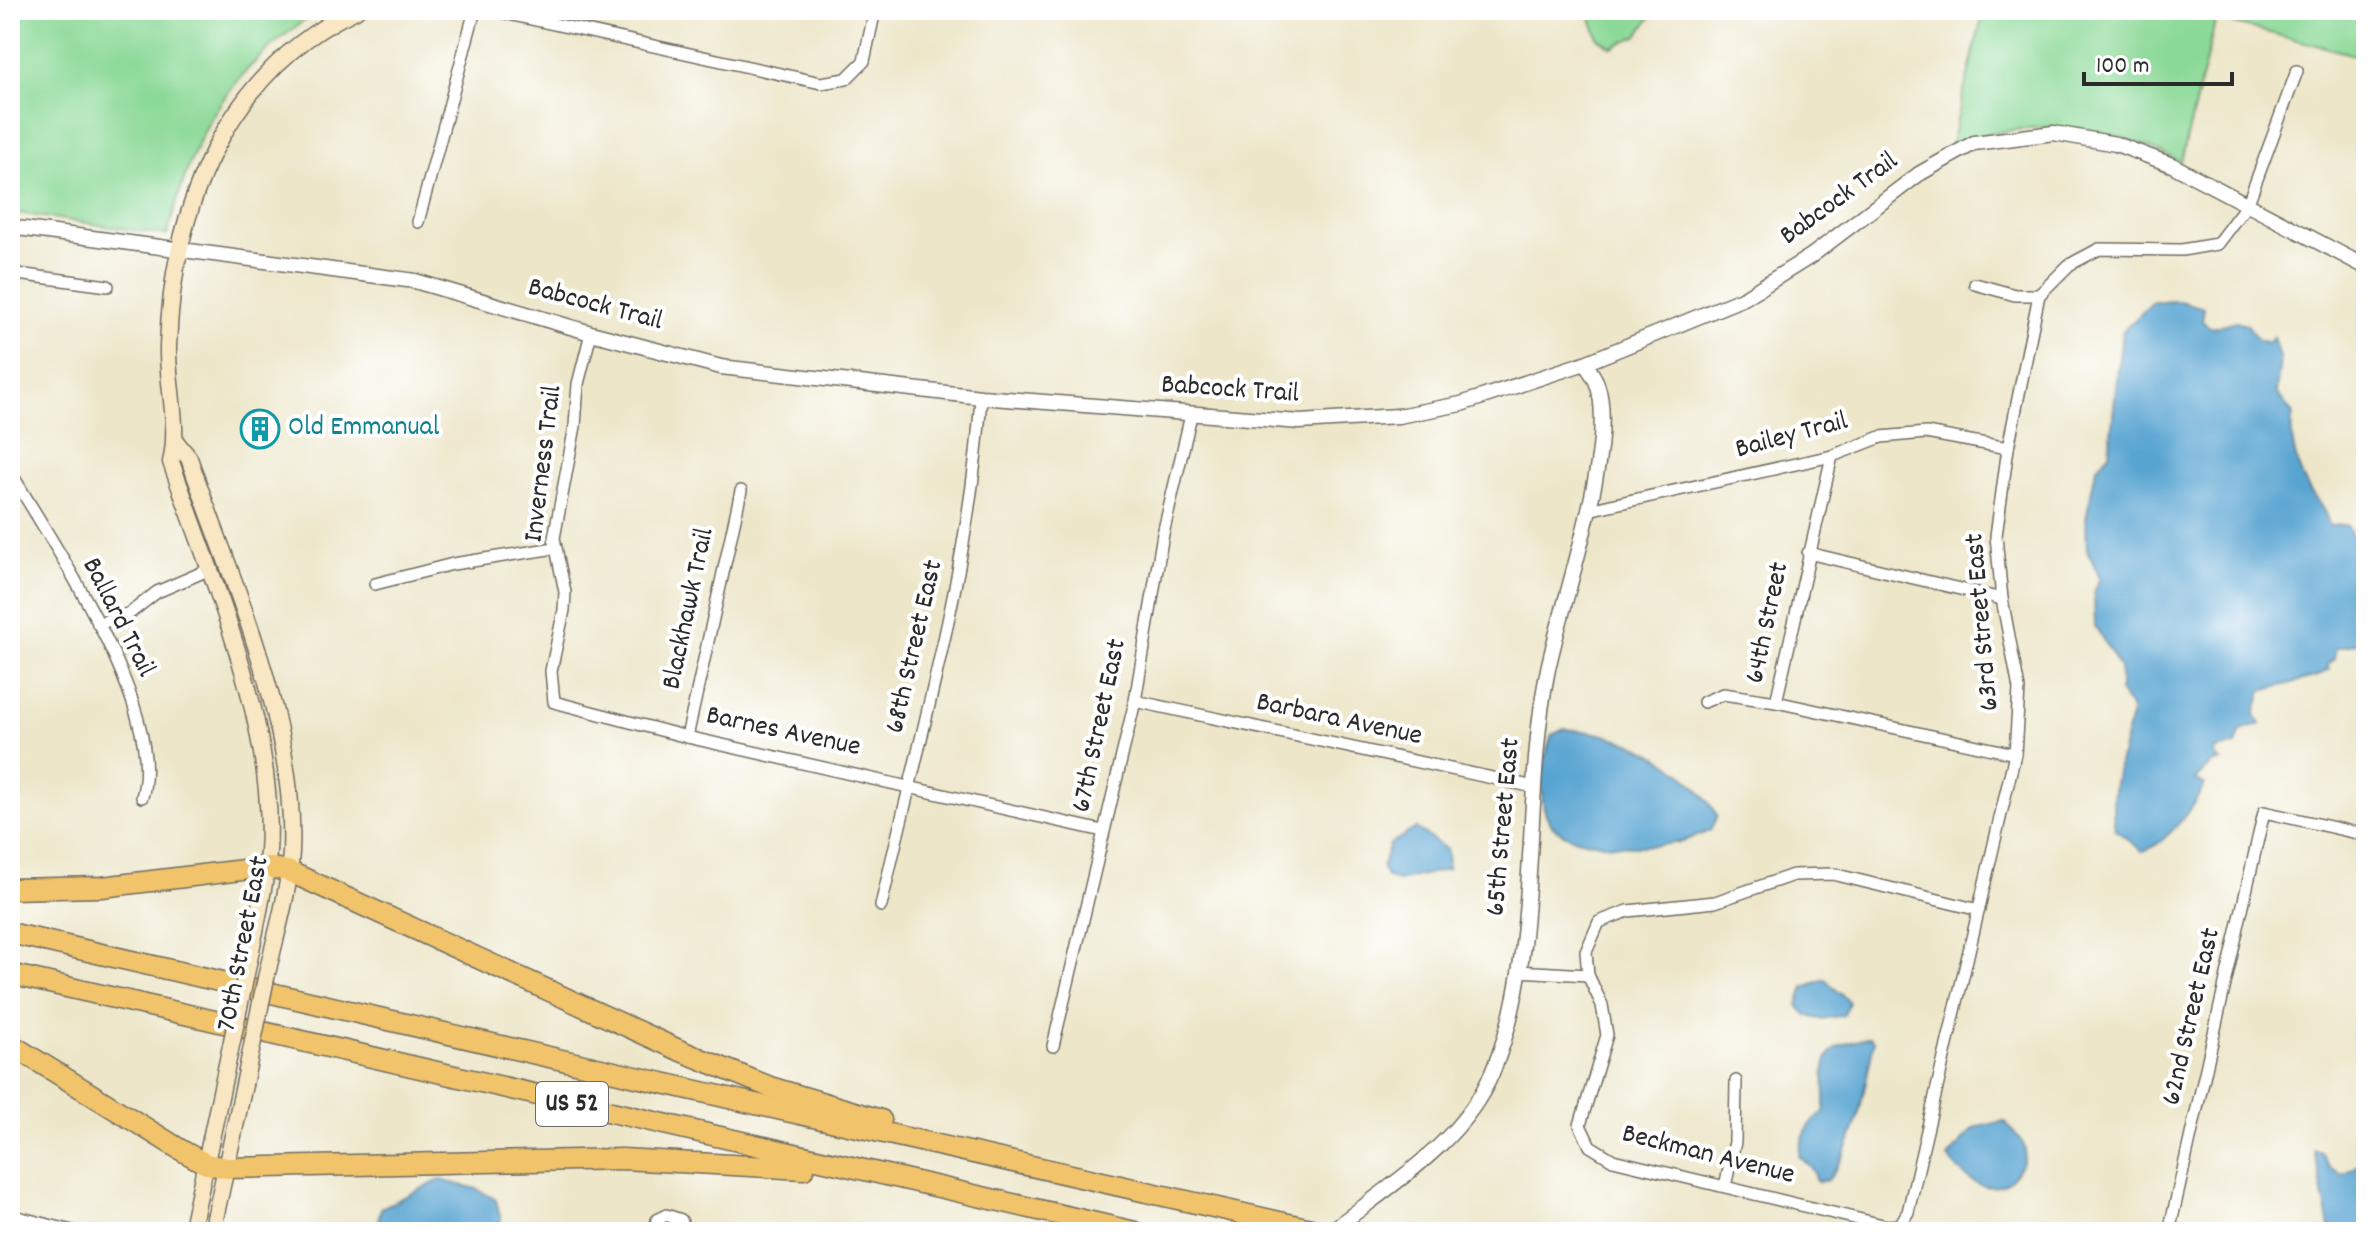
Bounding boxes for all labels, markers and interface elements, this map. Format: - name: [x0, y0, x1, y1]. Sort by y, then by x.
- scale bar: [2084, 36, 2232, 86]
- text: 100 m: [2096, 50, 2149, 84]
- street label: Babcock Trail: [1772, 143, 1908, 257]
- street label: Babcock Trail: [523, 269, 667, 343]
- street label: Babcock Trail: [1160, 366, 1301, 416]
- street label: Inverness Trail: [516, 383, 575, 545]
- street label: Bailey Trail: [1731, 403, 1853, 471]
- building icon: Old Emmanual: [239, 408, 281, 450]
- place label: Old Emmanual: [288, 409, 440, 449]
- street label: Blackhawk Trail: [653, 524, 727, 693]
- street label: 63rd Street East: [1956, 531, 2012, 713]
- street label: Ballard Trail: [70, 551, 164, 685]
- street label: 68th Street East: [877, 556, 955, 738]
- street label: 64th Street: [1737, 559, 1801, 687]
- street label: 67th Street East: [1063, 636, 1139, 816]
- street label: Barbara Avenue: [1252, 684, 1426, 758]
- street label: Barnes Avenue: [702, 697, 864, 769]
- street label: 65th Street East: [1477, 736, 1533, 918]
- street label: 70th Street East: [208, 853, 282, 1035]
- street label: 62nd Street East: [2153, 924, 2233, 1110]
- road number: US 52: [536, 1082, 608, 1126]
- street label: Beckman Avenue: [1617, 1115, 1799, 1197]

